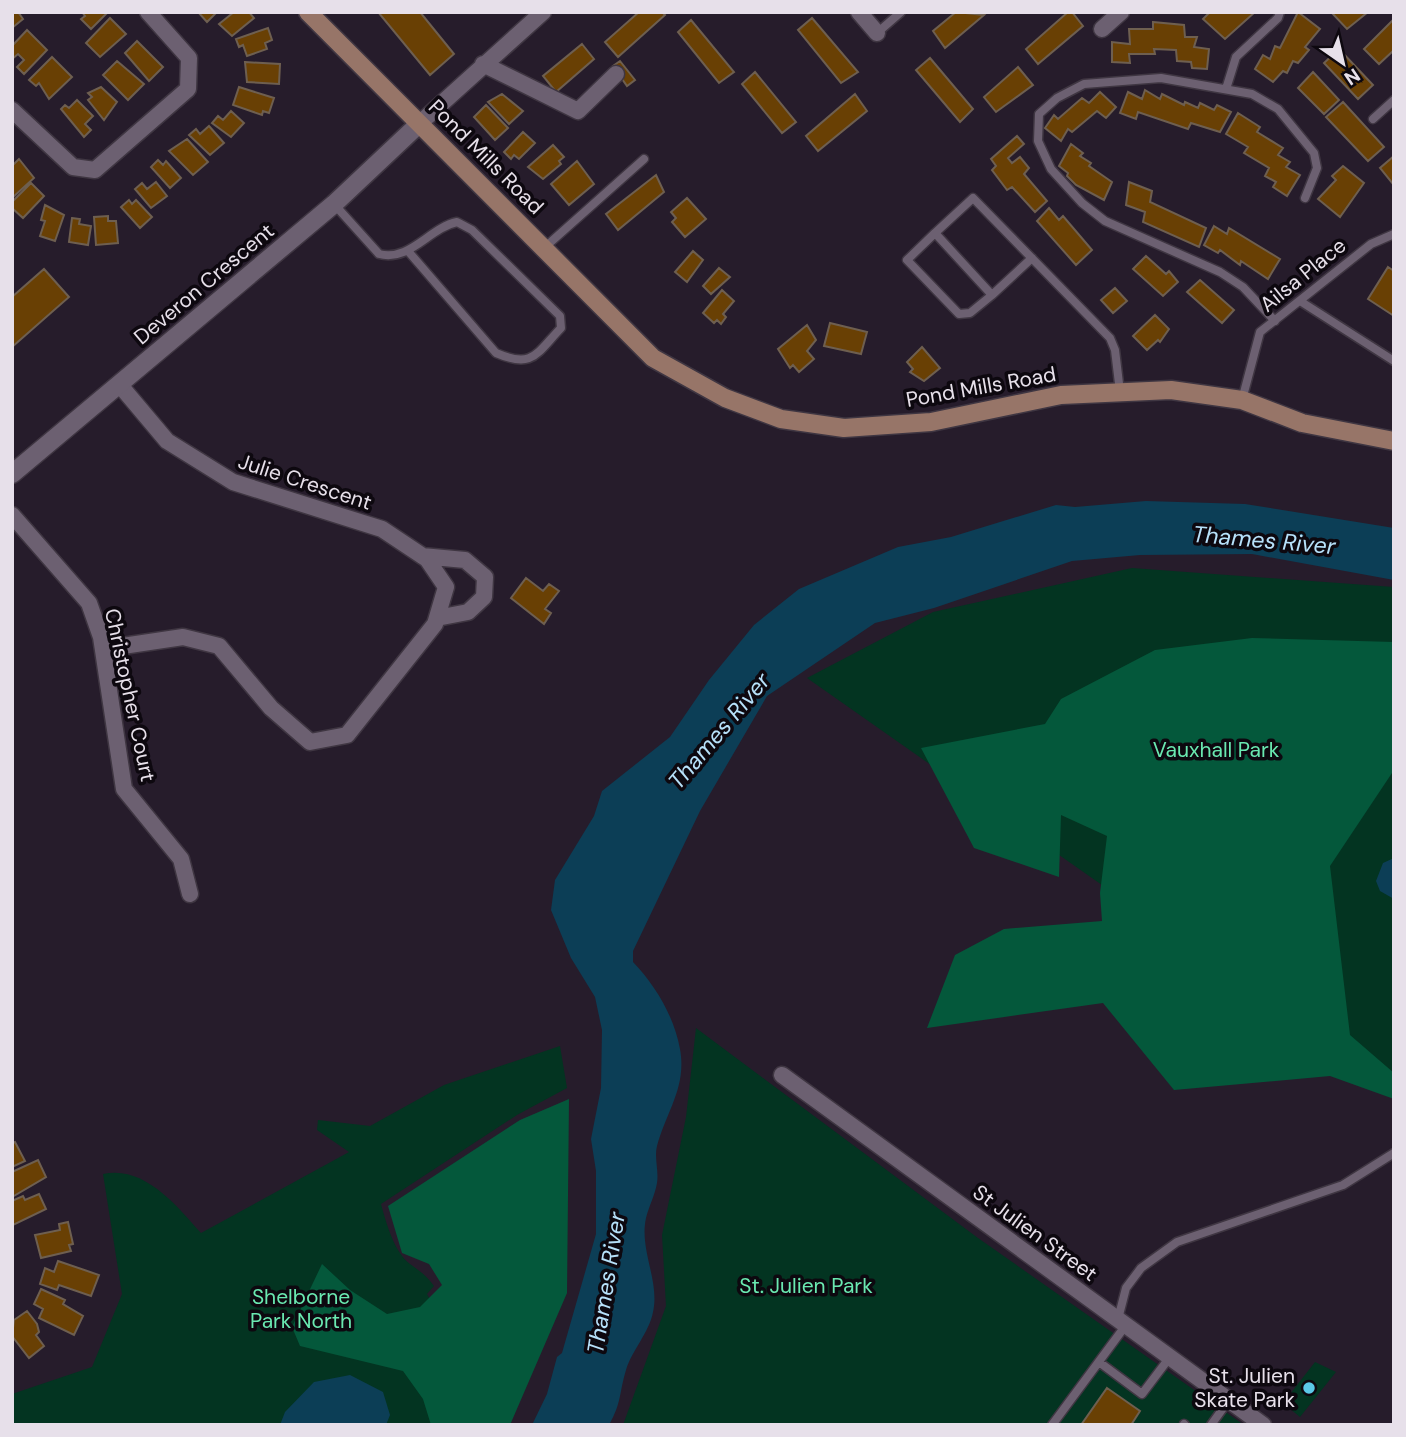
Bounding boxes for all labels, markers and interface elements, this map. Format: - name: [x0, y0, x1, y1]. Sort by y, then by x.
- north arrow: [1308, 28, 1378, 98]
- text: N: [1339, 62, 1365, 91]
- street label: Pond Mills Road: [422, 93, 550, 221]
- street label: Deveron Crescent: [128, 217, 280, 351]
- street label: Ailsa Place: [1254, 232, 1352, 318]
- street label: Pond Mills Road: [904, 360, 1058, 414]
- street label: Julie Crescent: [235, 447, 375, 517]
- water label: Thames River: [1191, 519, 1338, 561]
- street label: Christopher Court: [98, 606, 162, 784]
- water label: Thames River: [661, 665, 777, 796]
- park label: Vauxhall Park: [1153, 736, 1280, 764]
- street label: St Julien Street: [967, 1178, 1103, 1288]
- water label: Thames River: [580, 1208, 632, 1356]
- park label: St. Julien Park: [739, 1272, 873, 1300]
- park label: Shelborne Park North: [250, 1283, 352, 1335]
- place label: St. Julien Skate Park: [1194, 1362, 1295, 1414]
- marker: St. Julien Skate Park: [1301, 1380, 1317, 1396]

